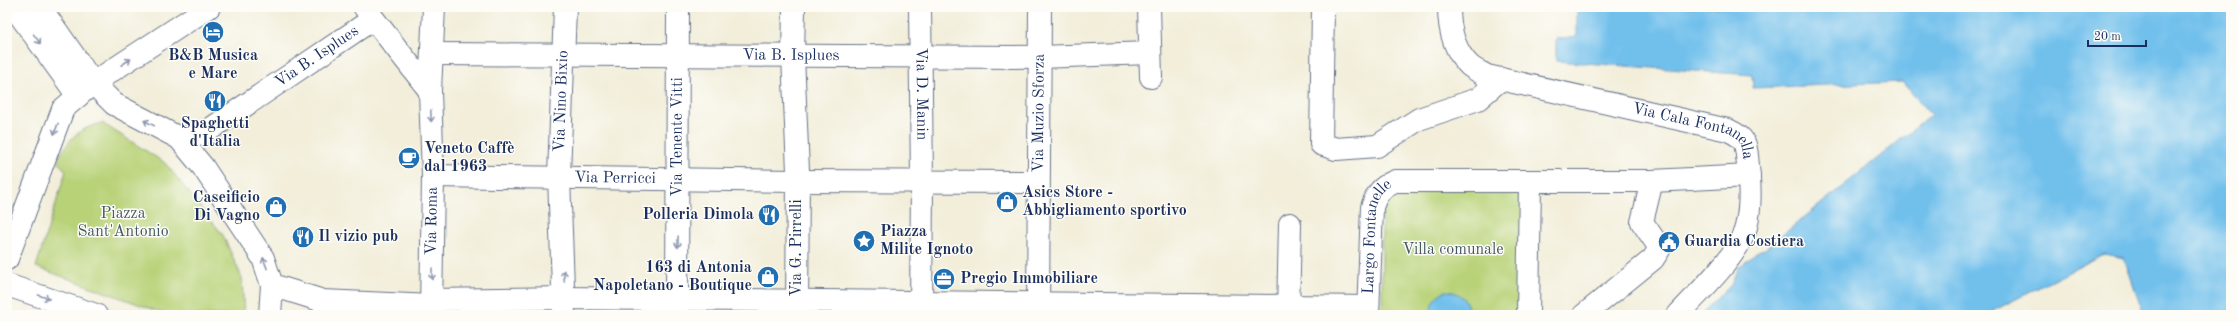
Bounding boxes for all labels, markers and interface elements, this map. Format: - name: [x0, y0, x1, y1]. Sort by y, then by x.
- hotel icon: B&B Musica e Mare: [200, 19, 226, 45]
- scale bar: [2088, 22, 2146, 48]
- street label: Via B. Isplues: [272, 23, 362, 91]
- text: 20 m: [2094, 31, 2121, 43]
- one-way arrow: [33, 33, 41, 44]
- place label: B&B Musica e Mare: [168, 48, 258, 82]
- street label: Via B. Isplues: [742, 48, 840, 64]
- street label: Via D. Manin: [912, 48, 930, 141]
- street label: Via Nino Bixio: [552, 50, 571, 152]
- street label: Via Muzio Sforza: [1031, 53, 1048, 172]
- one-way arrow: [120, 57, 132, 65]
- street label: Via Tenente Vitti: [669, 77, 686, 197]
- restaurant icon: Spaghetti d'Italia: [202, 88, 228, 114]
- street label: Via Cala Fontanella: [1631, 101, 1755, 160]
- one-way arrow: [427, 109, 434, 122]
- place label: Spaghetti d'Italia: [181, 116, 250, 150]
- one-way arrow: [143, 118, 155, 126]
- one-way arrow: [51, 122, 59, 134]
- place label: Veneto Caffè dal 1963: [424, 141, 515, 175]
- cafe icon: Veneto Caffè dal 1963: [396, 145, 422, 171]
- street label: Via Perricci: [574, 170, 656, 187]
- street label: Largo Fontanelle: [1361, 176, 1395, 294]
- place label: Asics Store - Abbigliamento sportivo: [1022, 185, 1187, 219]
- street label: Via Roma: [424, 187, 441, 255]
- shop icon: Asics Store - Abbigliamento sportivo: [994, 189, 1020, 215]
- place label: Caseificio Di Vagno: [193, 190, 260, 224]
- shop icon: Caseificio Di Vagno: [263, 194, 289, 220]
- street label: Via G. Pirrelli: [789, 199, 805, 297]
- restaurant icon: Polleria Dimola: [756, 202, 782, 228]
- park label: Piazza Sant'Antonio: [77, 206, 169, 240]
- place label: Polleria Dimola: [643, 207, 754, 223]
- restaurant icon: Il vizio pub: [290, 224, 316, 250]
- place label: Piazza Milite Ignoto: [880, 224, 973, 258]
- place icon: Piazza Milite Ignoto: [851, 228, 877, 254]
- place label: Il vizio pub: [318, 229, 398, 245]
- public building icon: Guardia Costiera: [1656, 229, 1682, 255]
- place label: Guardia Costiera: [1684, 234, 1804, 250]
- one-way arrow: [674, 235, 682, 248]
- park label: Villa comunale: [1402, 242, 1504, 258]
- one-way arrow: [260, 258, 268, 270]
- place label: 163 di Antonia Napoletano - Boutique: [593, 260, 752, 294]
- shop icon: 163 di Antonia Napoletano - Boutique: [755, 264, 781, 290]
- office icon: Pregio Immobiliare: [931, 266, 957, 292]
- one-way arrow: [428, 267, 436, 280]
- one-way arrow: [560, 270, 567, 283]
- place label: Pregio Immobiliare: [960, 271, 1098, 287]
- one-way arrow: [38, 293, 50, 301]

